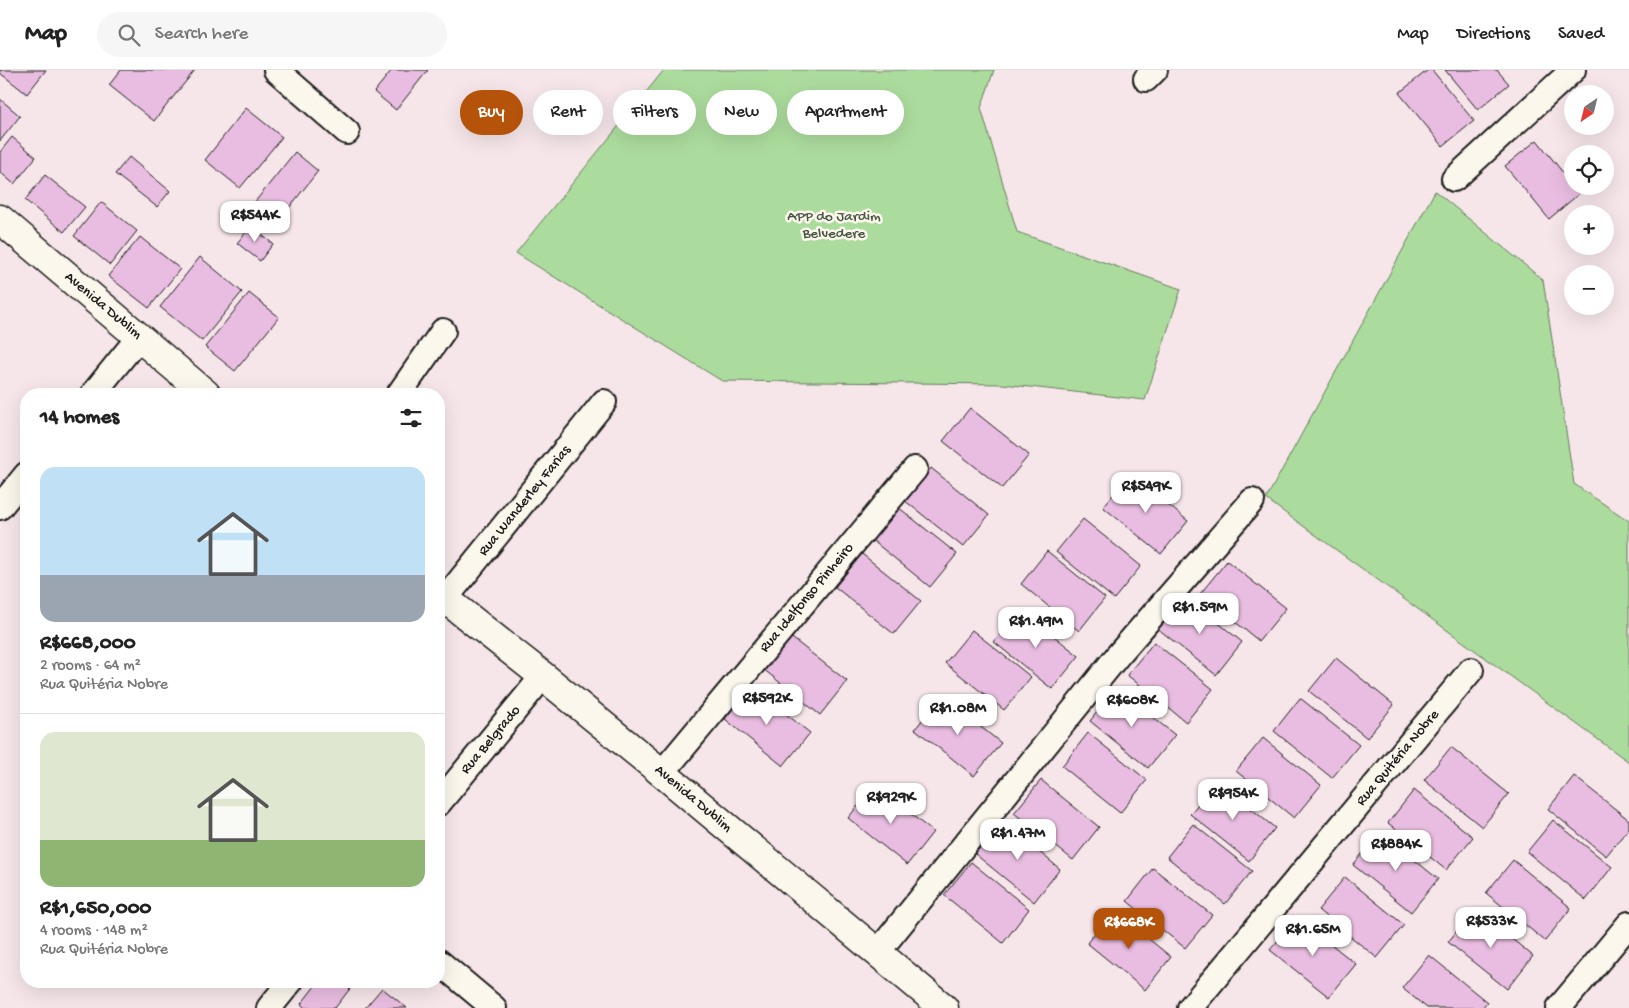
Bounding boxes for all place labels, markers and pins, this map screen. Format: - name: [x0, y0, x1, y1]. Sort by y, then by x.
- pin: R$544K: [214, 200, 296, 243]
- pin: R$549K: [1105, 472, 1187, 514]
- pin: R$1.59M: [1154, 592, 1246, 635]
- pin: R$1.49M: [990, 606, 1082, 649]
- pin: R$592K: [726, 684, 808, 726]
- pin: R$608K: [1091, 686, 1173, 728]
- pin: R$1.08M: [912, 694, 1004, 736]
- pin: R$954K: [1192, 778, 1274, 821]
- pin: R$929K: [850, 782, 932, 825]
- pin: R$1.47M: [972, 818, 1064, 861]
- pin: R$884K: [1355, 830, 1437, 872]
- pin: R$533K: [1450, 906, 1532, 949]
- pin: R$668K: [1088, 908, 1170, 950]
- pin: R$1.65M: [1267, 914, 1359, 957]

